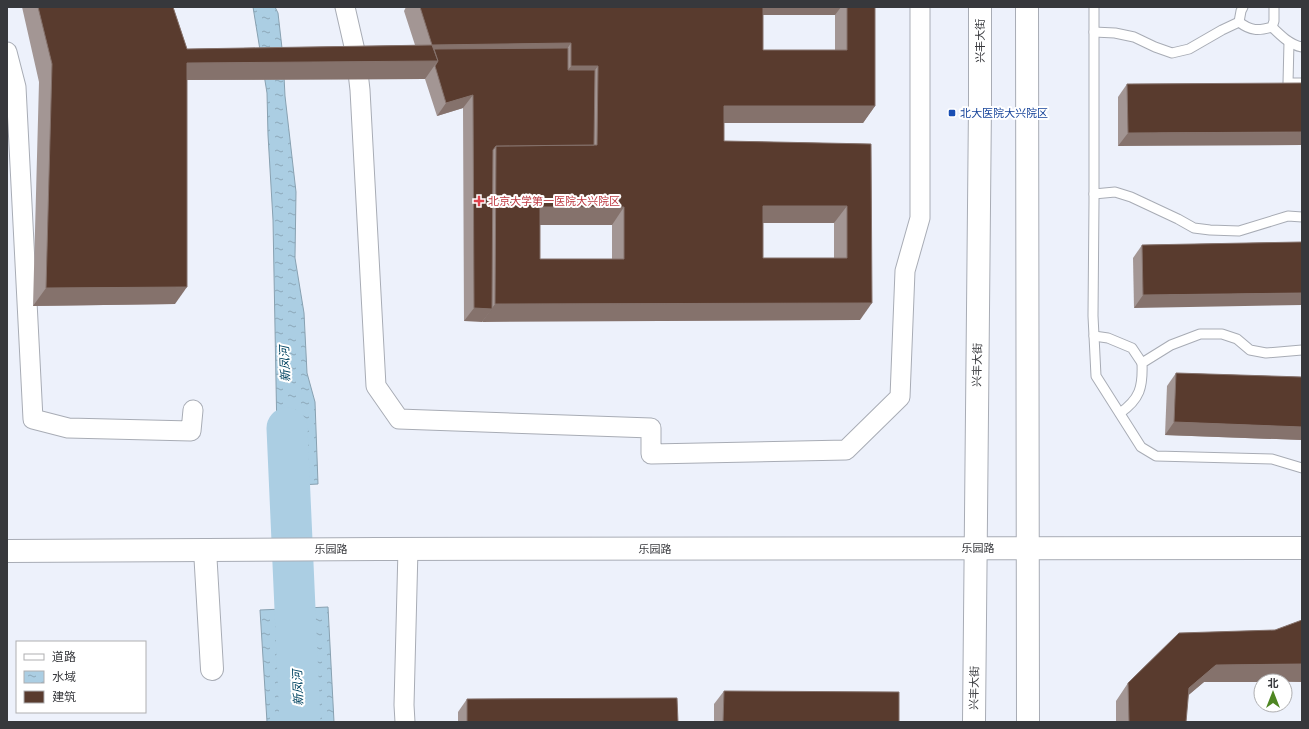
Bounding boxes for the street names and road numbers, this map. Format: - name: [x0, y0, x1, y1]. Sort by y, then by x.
- street label: 兴丰大街: [973, 19, 987, 63]
- street label: 兴丰大街: [970, 343, 984, 387]
- street label: 乐园路: [962, 541, 995, 555]
- street label: 乐园路: [315, 542, 348, 556]
- street label: 乐园路: [639, 542, 672, 556]
- street label: 兴丰大街: [967, 666, 981, 710]

